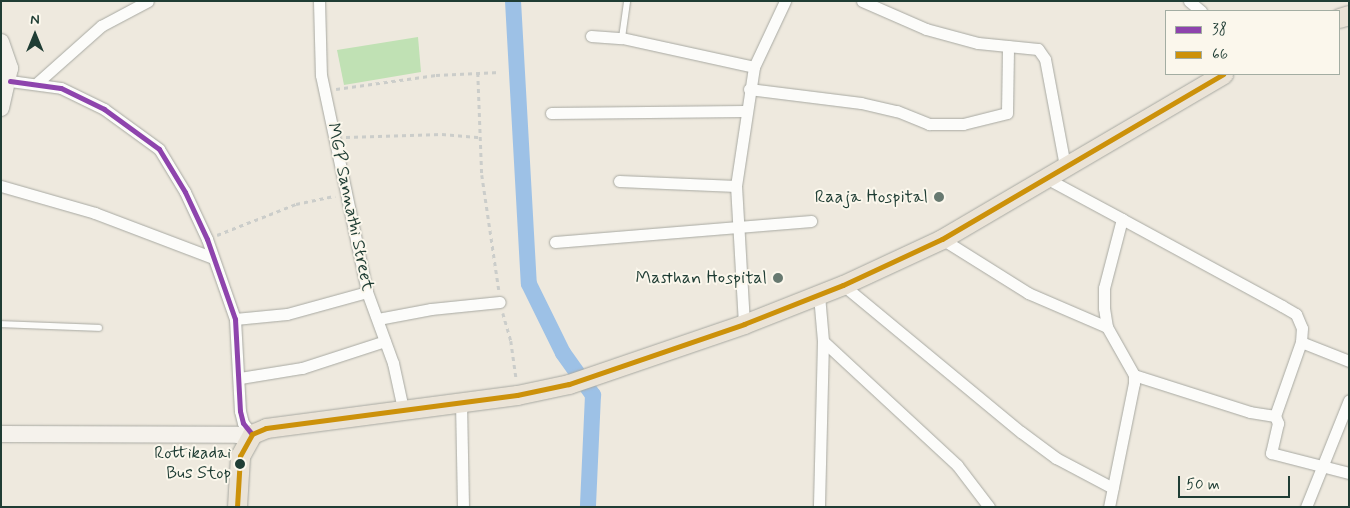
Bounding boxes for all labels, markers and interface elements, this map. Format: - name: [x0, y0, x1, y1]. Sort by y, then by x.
- north arrow: [10, 10, 60, 60]
- legend: [1165, 10, 1340, 75]
- text: N: [30, 11, 40, 29]
- text: 38: [1212, 20, 1227, 40]
- text: 66: [1212, 45, 1228, 65]
- street label: MGP Sannathi Street: [322, 121, 378, 293]
- place label: Raaja Hospital: [813, 186, 928, 208]
- marker: Raaja Hospital: [932, 190, 946, 204]
- place label: Masthan Hospital: [632, 267, 767, 289]
- marker: Masthan Hospital: [771, 271, 785, 285]
- place label: Rottikadai Bus Stop: [154, 444, 231, 484]
- marker: Rottikadai Bus Stop: [235, 459, 245, 469]
- scale bar: [1180, 466, 1292, 498]
- text: 50 m: [1186, 475, 1220, 495]

